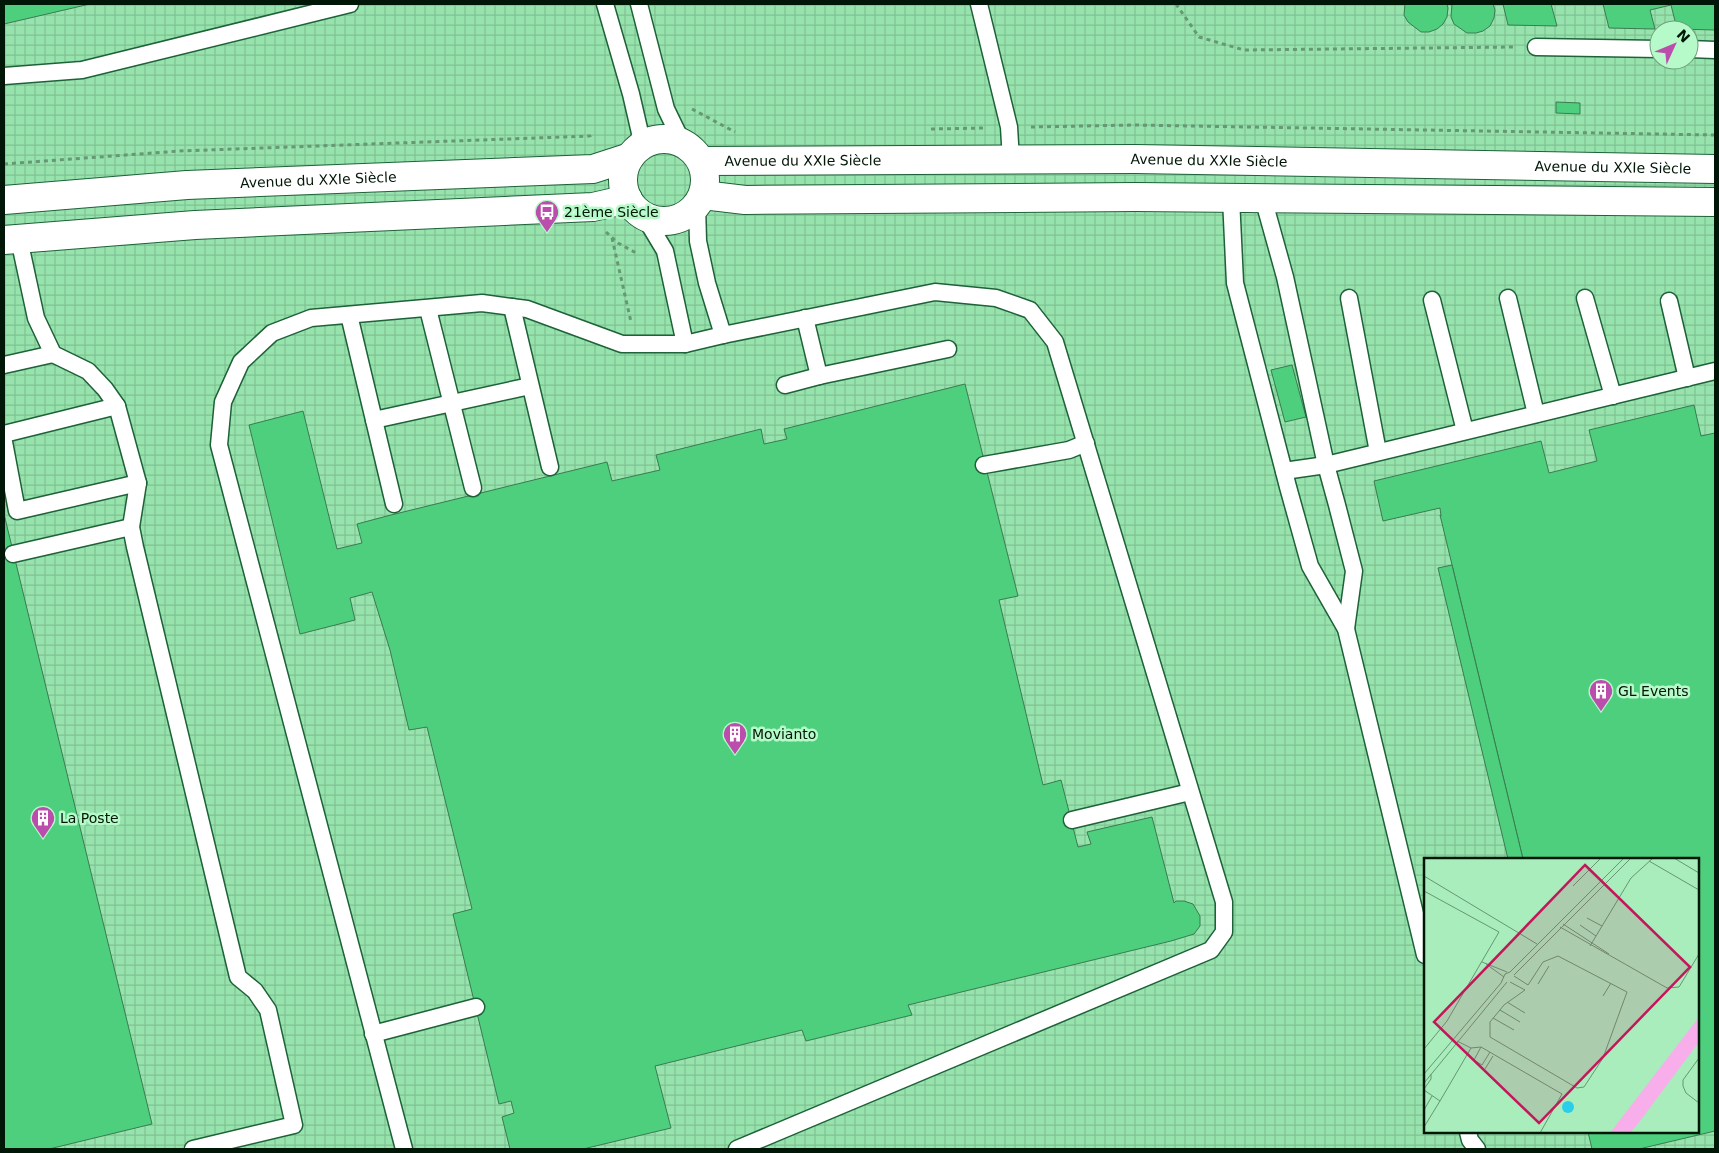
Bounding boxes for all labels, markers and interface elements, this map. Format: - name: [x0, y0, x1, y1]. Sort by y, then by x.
- north arrow: [1649, 20, 1699, 70]
- text: N: [1674, 26, 1693, 46]
- street label: Avenue du XXIe Siècle: [1131, 151, 1287, 170]
- street label: Avenue du XXIe Siècle: [725, 152, 881, 169]
- street label: Avenue du XXIe Siècle: [1534, 158, 1691, 177]
- street label: Avenue du XXIe Siècle: [240, 169, 397, 191]
- bus stop icon: 21ème Siècle: [534, 199, 560, 233]
- place label: 21ème Siècle: [564, 204, 659, 220]
- building icon: GL Events: [1588, 678, 1614, 712]
- place label: GL Events: [1618, 683, 1689, 699]
- building icon: Movianto: [722, 721, 748, 755]
- place label: Movianto: [752, 726, 816, 742]
- building icon: La Poste: [30, 805, 56, 839]
- place label: La Poste: [60, 810, 119, 826]
- inset map: [1424, 858, 1699, 1133]

